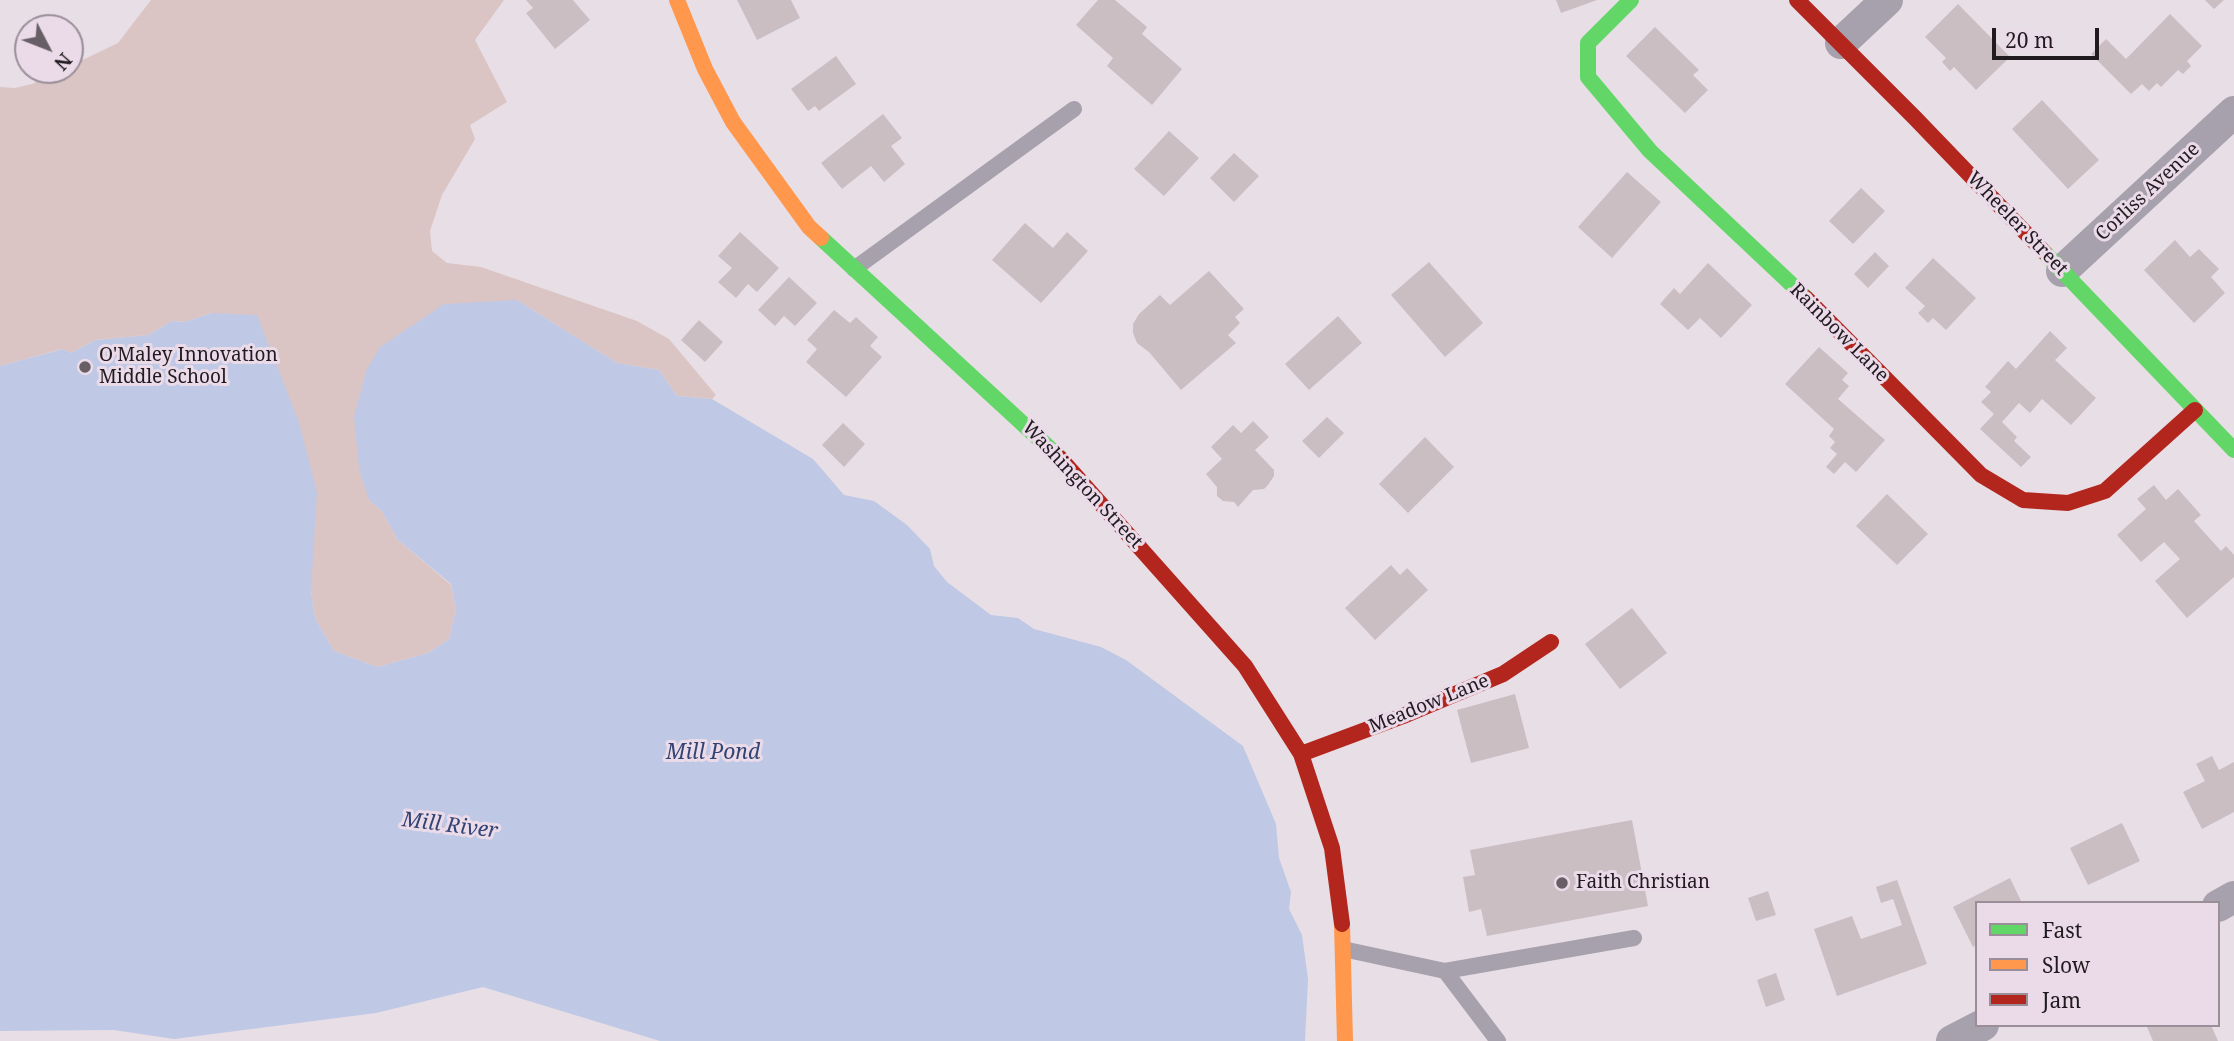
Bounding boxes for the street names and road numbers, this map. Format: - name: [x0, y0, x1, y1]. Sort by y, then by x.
- street label: Corliss Avenue: [2091, 138, 2205, 246]
- street label: Wheeler Street: [1962, 167, 2072, 281]
- street label: Rainbow Lane: [1785, 279, 1893, 387]
- street label: Washington Street: [1017, 416, 1147, 554]
- street label: Meadow Lane: [1366, 670, 1492, 738]

